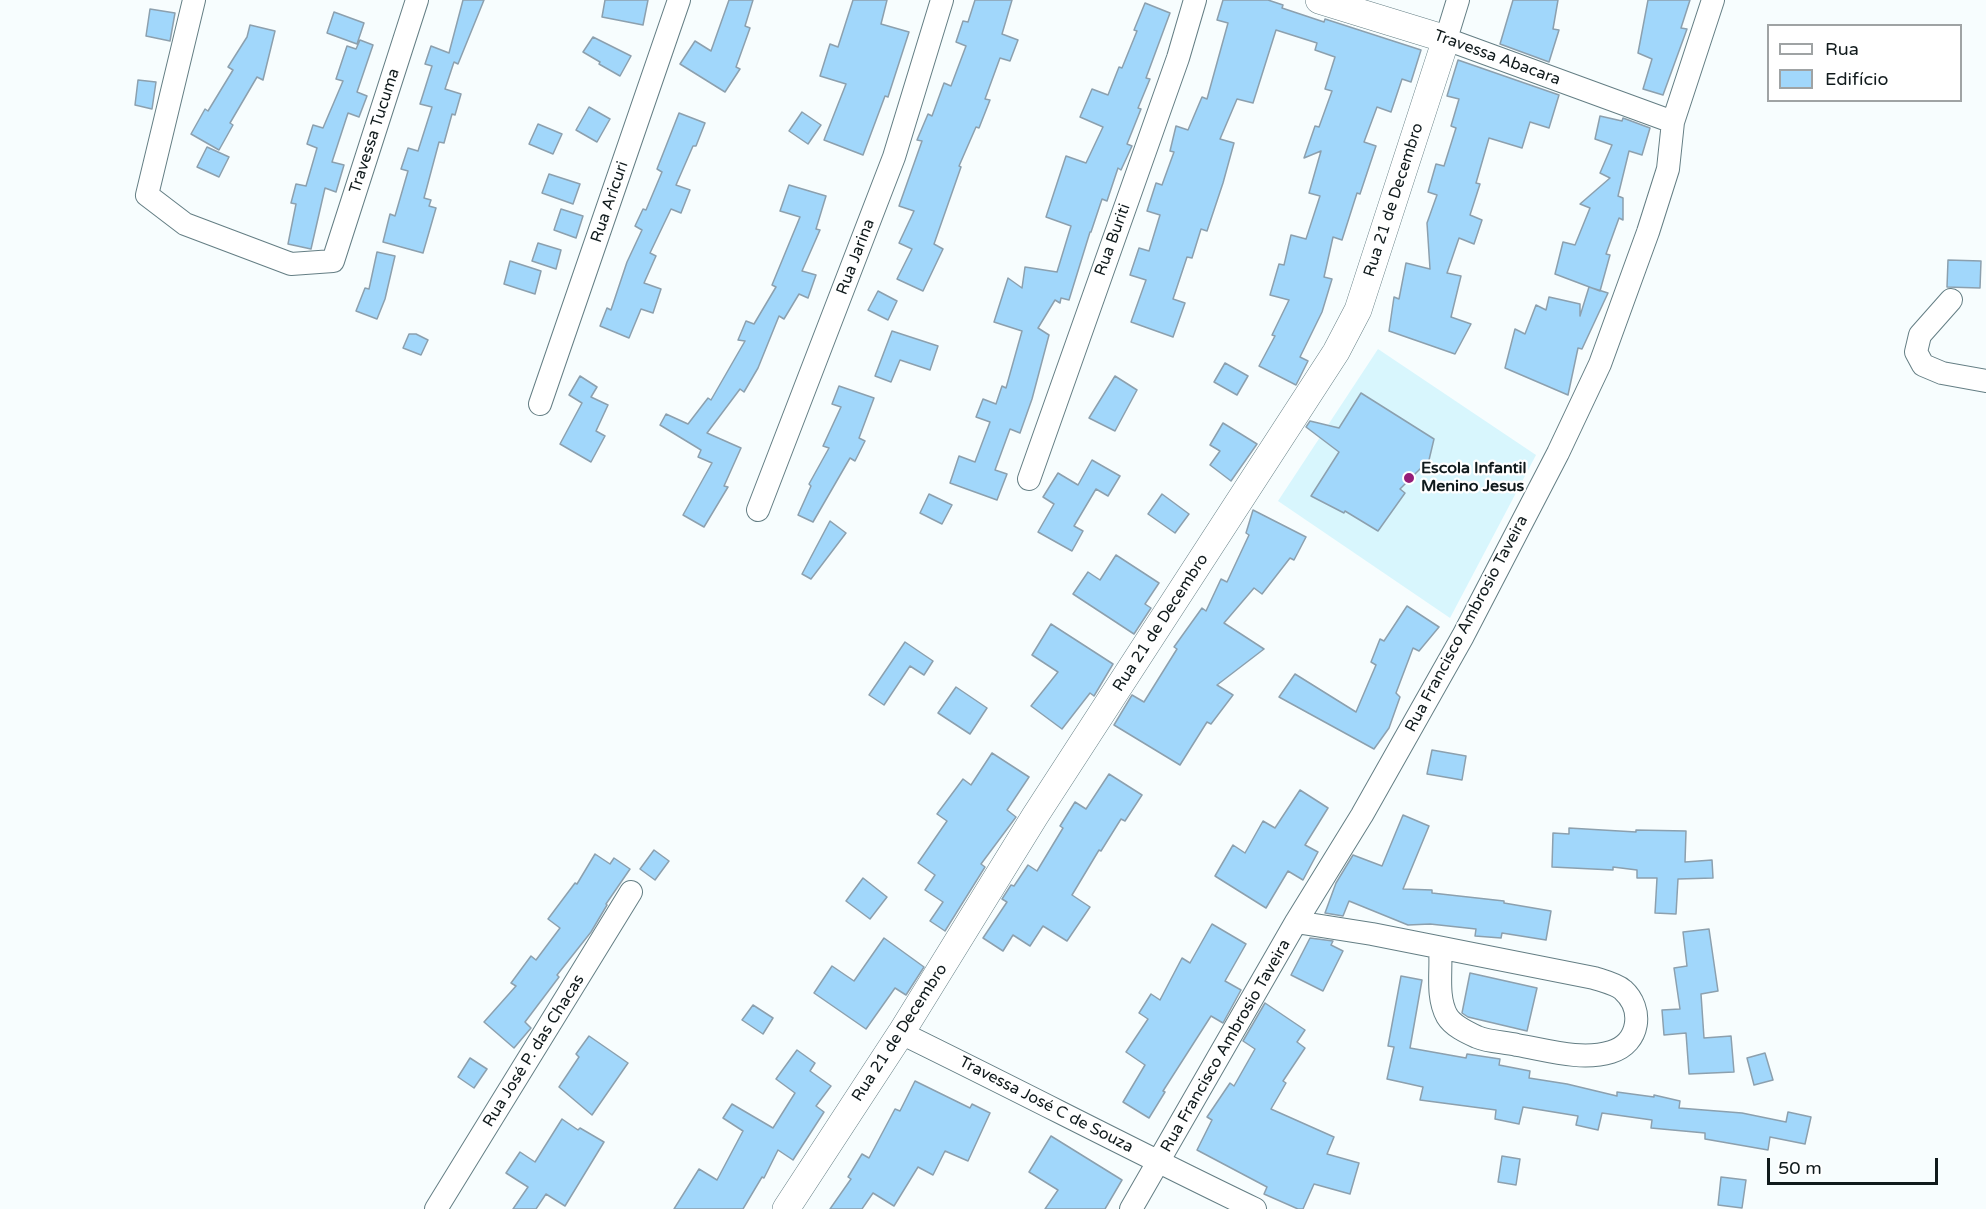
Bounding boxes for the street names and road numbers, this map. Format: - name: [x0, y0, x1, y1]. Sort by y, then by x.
- street label: Travessa Abacara: [1431, 26, 1563, 90]
- street label: Travessa Tucuma: [346, 66, 404, 196]
- street label: Rua 21 de Decembro: [1360, 121, 1428, 279]
- street label: Rua Aricuri: [587, 159, 633, 245]
- street label: Rua Buriti: [1091, 201, 1135, 279]
- street label: Rua Jarina: [833, 216, 879, 298]
- street label: Rua Francisco Ambrosio Taveira: [1402, 512, 1532, 736]
- street label: Rua 21 de Decembro: [1109, 550, 1213, 696]
- street label: Rua Francisco Ambrosio Taveira: [1157, 936, 1295, 1156]
- street label: Rua 21 de Decembro: [848, 960, 952, 1106]
- street label: Rua José P. das Chacas: [479, 971, 589, 1131]
- street label: Travessa José C de Souza: [956, 1053, 1136, 1157]

